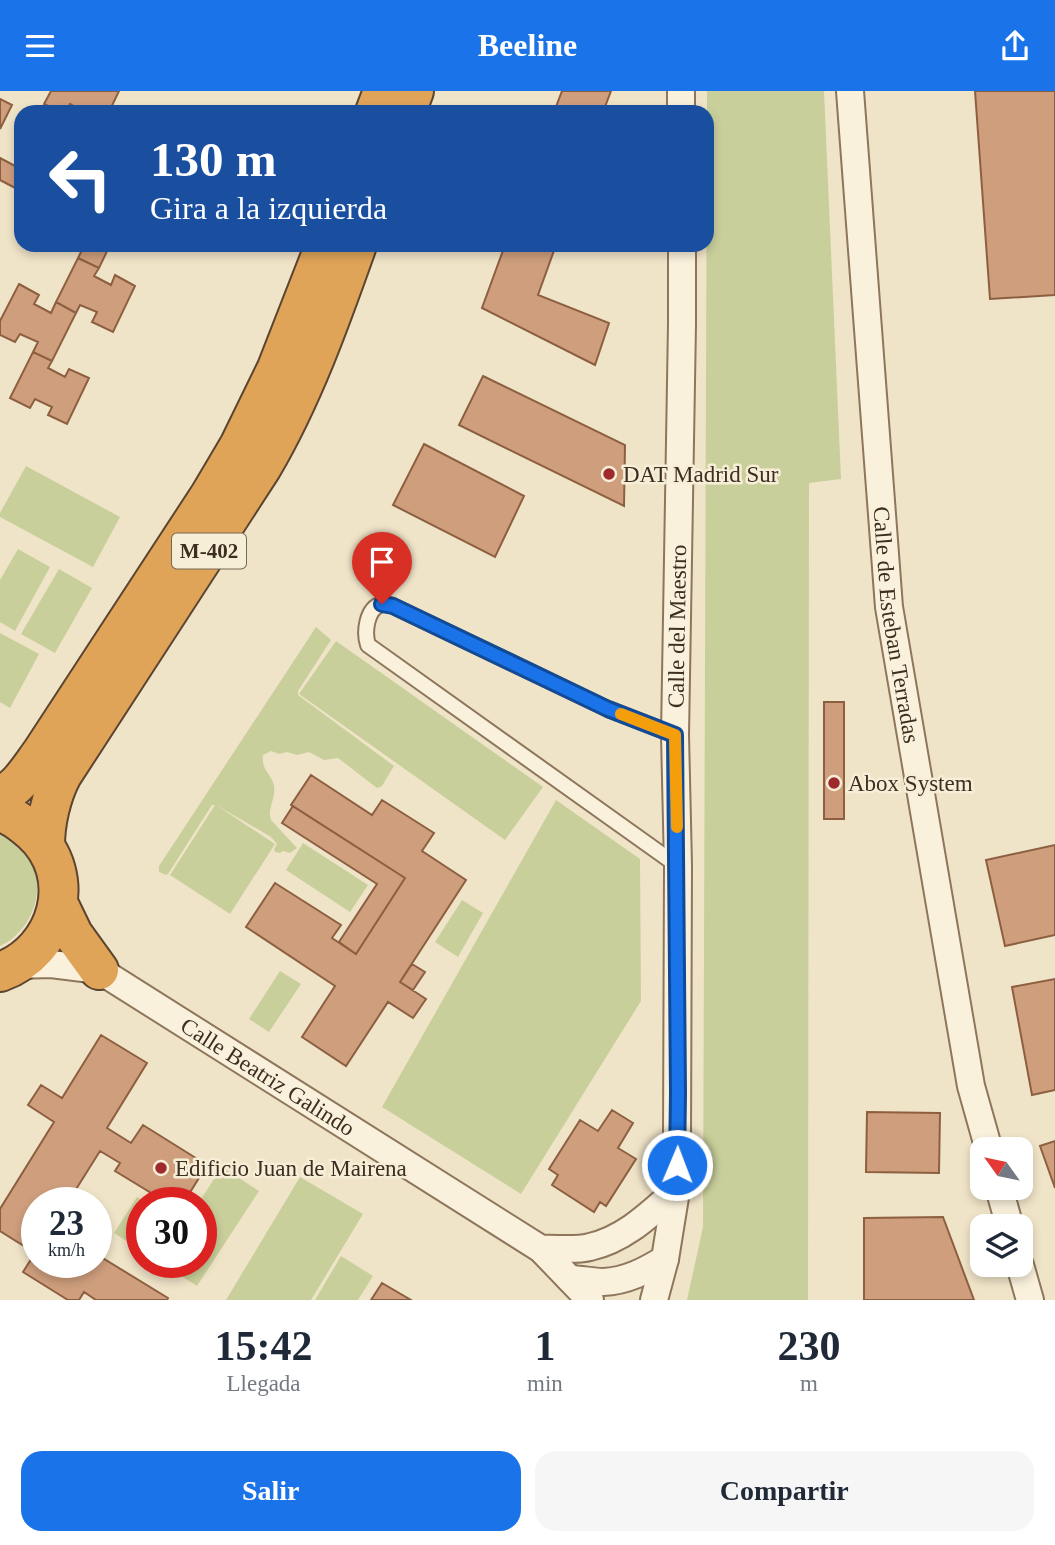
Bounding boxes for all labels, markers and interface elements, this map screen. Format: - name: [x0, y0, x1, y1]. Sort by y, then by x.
- icon: menu: [21, 27, 59, 65]
- text: Beeline: [478, 27, 577, 63]
- icon: share: [996, 27, 1034, 65]
- text: 130 m: [150, 132, 277, 187]
- icon: left: [35, 133, 126, 224]
- text: Gira a la izquierda: [150, 190, 387, 226]
- place label: DAT Madrid Sur: [623, 462, 779, 487]
- marker: DAT Madrid Sur: [601, 466, 617, 482]
- street label: Calle de Esteban Terradas: [869, 505, 925, 745]
- pin: [352, 532, 412, 604]
- road number: M-402: [172, 533, 246, 568]
- icon: arrive: [363, 543, 401, 581]
- street label: Calle del Maestro: [663, 544, 691, 708]
- place label: Abox System: [848, 771, 973, 796]
- marker: Abox System: [826, 775, 842, 791]
- street label: Calle Beatriz Galindo: [176, 1012, 359, 1141]
- position arrow: [640, 1128, 714, 1202]
- north arrow: [970, 1137, 1032, 1201]
- map controls: [970, 1137, 1033, 1277]
- place label: Edificio Juan de Mairena: [175, 1156, 407, 1181]
- marker: Edificio Juan de Mairena: [153, 1160, 169, 1176]
- speed limit sign: 30: [126, 1187, 217, 1278]
- text: 23: [49, 1204, 84, 1243]
- button: layers: [970, 1214, 1033, 1277]
- text: km/h: [48, 1240, 85, 1260]
- text: 15:42: [215, 1323, 313, 1369]
- text: 1: [534, 1323, 555, 1369]
- text: 230: [777, 1323, 840, 1369]
- text: Llegada: [227, 1371, 301, 1396]
- text: min: [527, 1371, 563, 1396]
- text: m: [800, 1371, 818, 1396]
- button: Salir: [21, 1451, 521, 1531]
- button: Compartir: [535, 1451, 1034, 1531]

